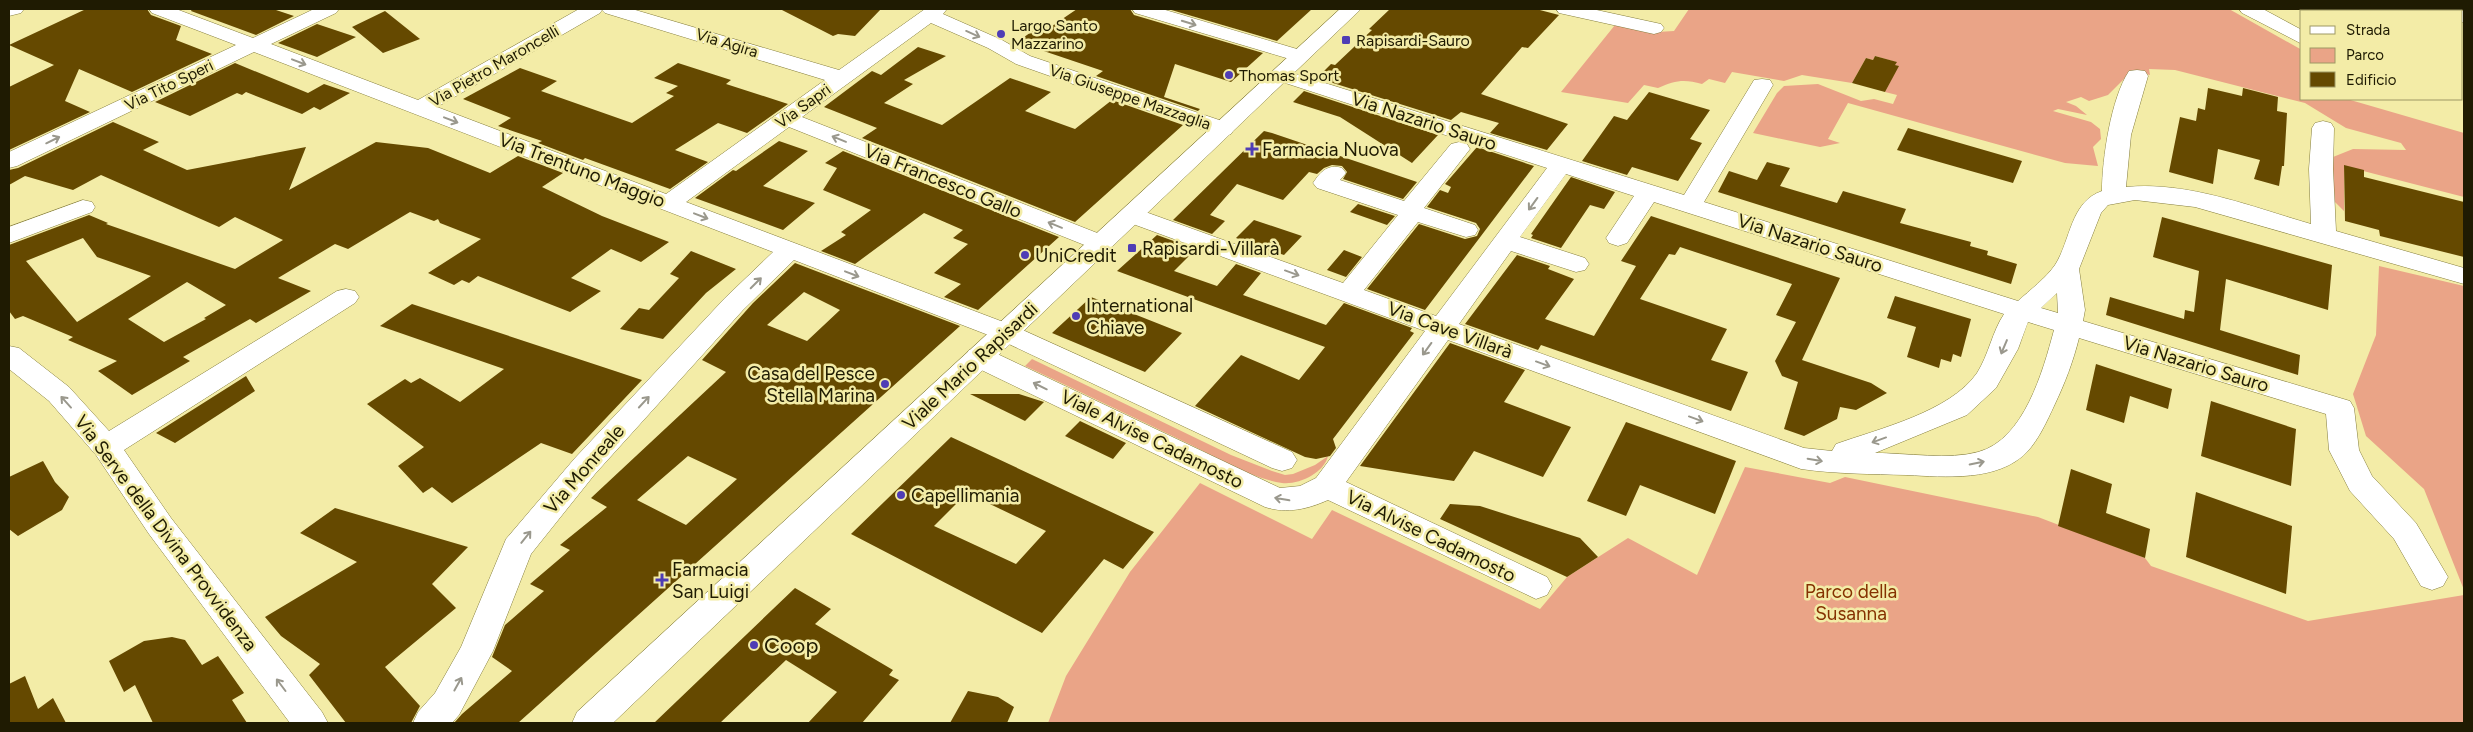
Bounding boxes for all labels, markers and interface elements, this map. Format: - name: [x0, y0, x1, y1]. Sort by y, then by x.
- legend: [2300, 10, 2463, 100]
- place label: Largo Santo Mazzarino: [1011, 16, 1098, 53]
- one-way arrow: [1181, 18, 1197, 28]
- street label: Via Pietro Maroncelli: [426, 21, 562, 111]
- text: Strada: [2346, 21, 2390, 39]
- street label: Via Agira: [693, 25, 761, 61]
- marker: Largo Santo Mazzarino: [995, 28, 1007, 40]
- one-way arrow: [965, 30, 980, 40]
- place label: Rapisardi-Sauro: [1356, 31, 1470, 50]
- marker: Rapisardi-Sauro: [1340, 34, 1352, 46]
- text: Parco: [2346, 46, 2384, 64]
- street label: Via Tito Speri: [122, 55, 216, 115]
- one-way arrow: [291, 58, 306, 67]
- street label: Via Giuseppe Mazzaglia: [1047, 60, 1213, 134]
- place label: Thomas Sport: [1239, 66, 1339, 85]
- marker: Thomas Sport: [1223, 69, 1235, 81]
- text: Edificio: [2346, 71, 2397, 89]
- street label: Via Sapri: [772, 80, 834, 132]
- street label: Via Nazario Sauro: [1348, 87, 1500, 155]
- one-way arrow: [443, 116, 458, 125]
- street label: Via Trentuno Maggio: [495, 128, 669, 212]
- one-way arrow: [832, 134, 848, 143]
- one-way arrow: [45, 135, 60, 145]
- place label: Farmacia Nuova: [1262, 138, 1399, 161]
- street label: Via Francesco Gallo: [861, 139, 1025, 223]
- marker: Farmacia Nuova: [1246, 143, 1258, 155]
- one-way arrow: [1528, 197, 1538, 211]
- street label: Via Nazario Sauro: [1734, 209, 1886, 277]
- one-way arrow: [692, 212, 708, 221]
- one-way arrow: [1048, 220, 1064, 229]
- place label: Rapisardi-Villarà: [1142, 237, 1279, 260]
- marker: Rapisardi-Villarà: [1126, 242, 1138, 254]
- place label: UniCredit: [1035, 244, 1117, 267]
- marker: UniCredit: [1019, 249, 1031, 261]
- one-way arrow: [1283, 269, 1299, 278]
- one-way arrow: [844, 270, 859, 279]
- one-way arrow: [749, 277, 762, 289]
- place label: International Chiave: [1086, 294, 1193, 339]
- street label: Viale Mario Rapisardi: [898, 297, 1042, 435]
- street label: Via Cave Villarà: [1384, 297, 1516, 363]
- marker: International Chiave: [1070, 310, 1082, 322]
- street label: Via Nazario Sauro: [2120, 331, 2272, 397]
- one-way arrow: [1999, 339, 2009, 354]
- one-way arrow: [1422, 342, 1432, 356]
- one-way arrow: [1535, 360, 1551, 369]
- place label: Casa del Pesce Stella Marina: [747, 362, 875, 407]
- marker: Casa del Pesce Stella Marina: [879, 378, 891, 390]
- one-way arrow: [1032, 380, 1047, 390]
- street label: Viale Alvise Cadamosto: [1057, 385, 1247, 493]
- one-way arrow: [638, 395, 650, 408]
- one-way arrow: [61, 396, 72, 409]
- street label: Via Serve della Divina Provvidenza: [70, 410, 262, 656]
- one-way arrow: [1688, 415, 1703, 424]
- street label: Via Monreale: [539, 420, 629, 518]
- one-way arrow: [1872, 436, 1887, 445]
- one-way arrow: [1806, 456, 1822, 466]
- one-way arrow: [1968, 458, 1984, 467]
- place label: Capellimania: [911, 484, 1019, 507]
- street label: Via Alvise Cadamosto: [1343, 485, 1519, 587]
- marker: Capellimania: [895, 489, 907, 501]
- one-way arrow: [1274, 493, 1290, 503]
- one-way arrow: [521, 531, 532, 544]
- place label: Farmacia San Luigi: [672, 558, 749, 603]
- marker: Farmacia San Luigi: [656, 574, 668, 586]
- park label: Parco della Susanna: [1805, 580, 1897, 625]
- place label: Coop: [764, 632, 818, 659]
- marker: Coop: [748, 639, 760, 651]
- one-way arrow: [454, 677, 463, 692]
- one-way arrow: [275, 678, 286, 691]

